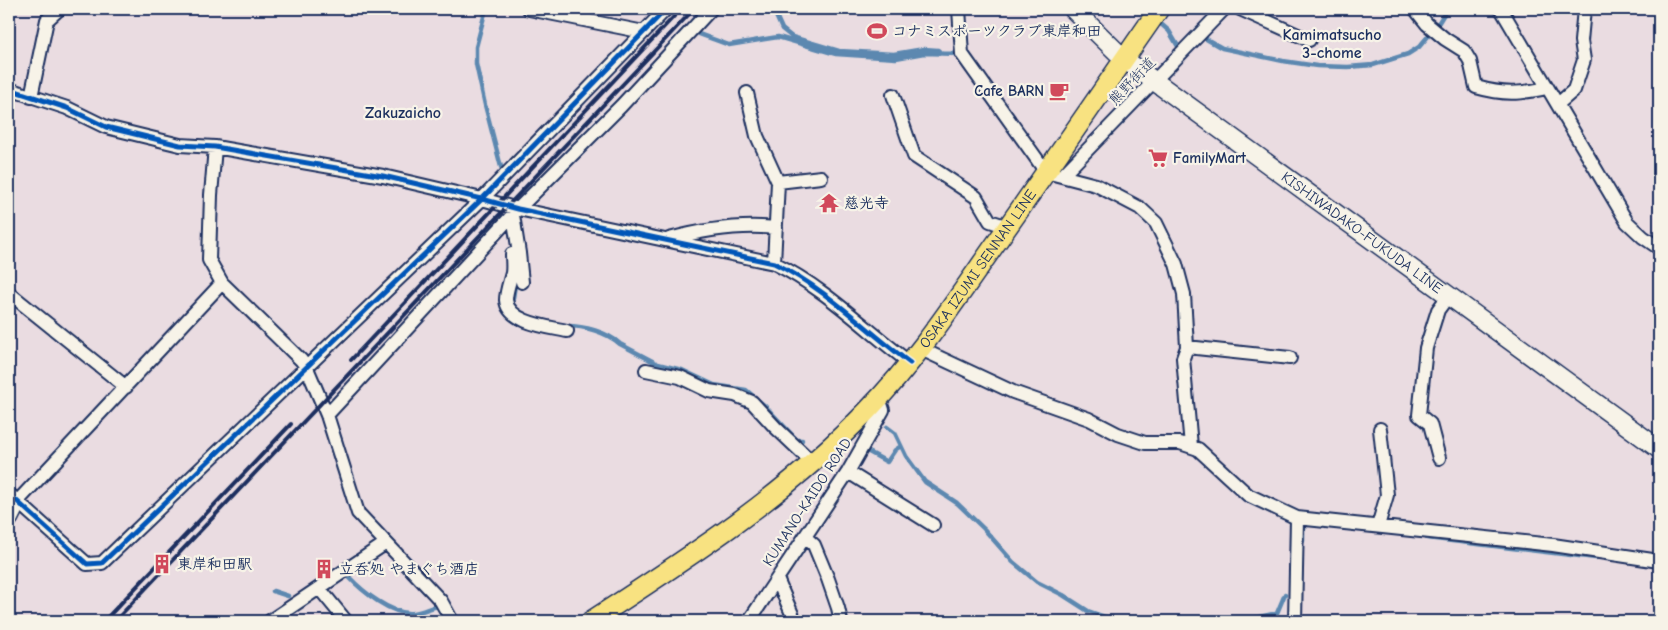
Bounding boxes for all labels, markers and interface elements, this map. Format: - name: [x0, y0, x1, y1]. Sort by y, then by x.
- sports icon: コナミスポーツクラブ東岸和田: [866, 20, 888, 42]
- place label: コナミスポーツクラブ東岸和田: [892, 22, 1102, 40]
- district label: Kamimatsucho 3-chome: [1282, 26, 1382, 62]
- street label: 熊野街道: [1105, 53, 1159, 109]
- cafe icon: Cafe BARN: [1048, 80, 1070, 102]
- place label: Cafe BARN: [974, 82, 1044, 100]
- district label: Zakuzaicho: [365, 104, 441, 122]
- supermarket icon: FamilyMart: [1147, 147, 1169, 169]
- place label: FamilyMart: [1173, 149, 1247, 167]
- street label: KISHIWADAKO-FUKUDA LINE: [1278, 168, 1446, 297]
- street label: OSAKA IZUMI SENNAN LINE: [915, 186, 1040, 352]
- temple icon: 慈光寺: [818, 192, 840, 214]
- place label: 慈光寺: [844, 194, 889, 212]
- street label: KUMANO-KAIDO ROAD: [759, 434, 855, 570]
- building icon: 東岸和田駅: [151, 553, 173, 575]
- place label: 東岸和田駅: [177, 555, 252, 573]
- building icon: 立呑処 やまぐち酒店: [313, 558, 335, 580]
- place label: 立呑処 やまぐち酒店: [339, 560, 479, 578]

